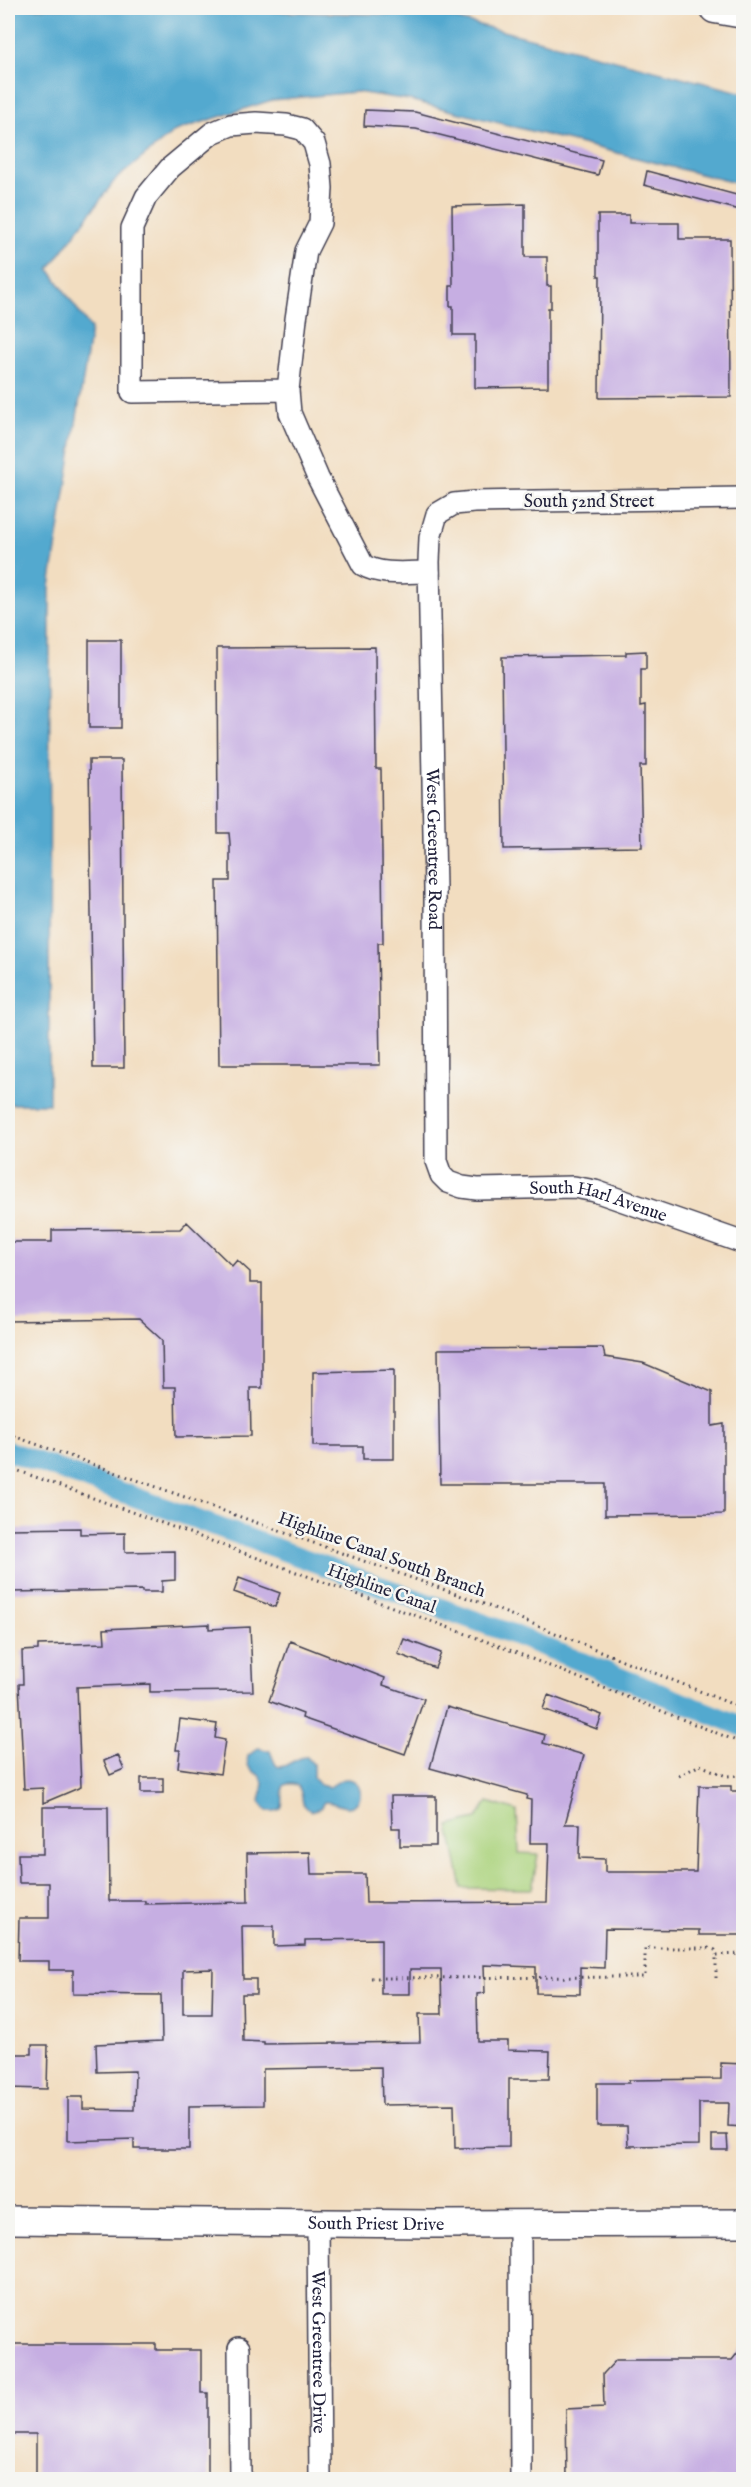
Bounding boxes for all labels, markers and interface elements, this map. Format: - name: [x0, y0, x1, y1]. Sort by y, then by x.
- street label: South 52nd Street: [524, 491, 654, 514]
- street label: West Greentree Road: [420, 768, 445, 930]
- street label: South Harl Avenue: [529, 1177, 670, 1228]
- street label: Highline Canal South Branch: [275, 1506, 489, 1602]
- street label: Highline Canal: [325, 1558, 439, 1618]
- street label: South Priest Drive: [308, 2213, 444, 2237]
- street label: West Greentree Drive: [305, 2270, 330, 2434]

